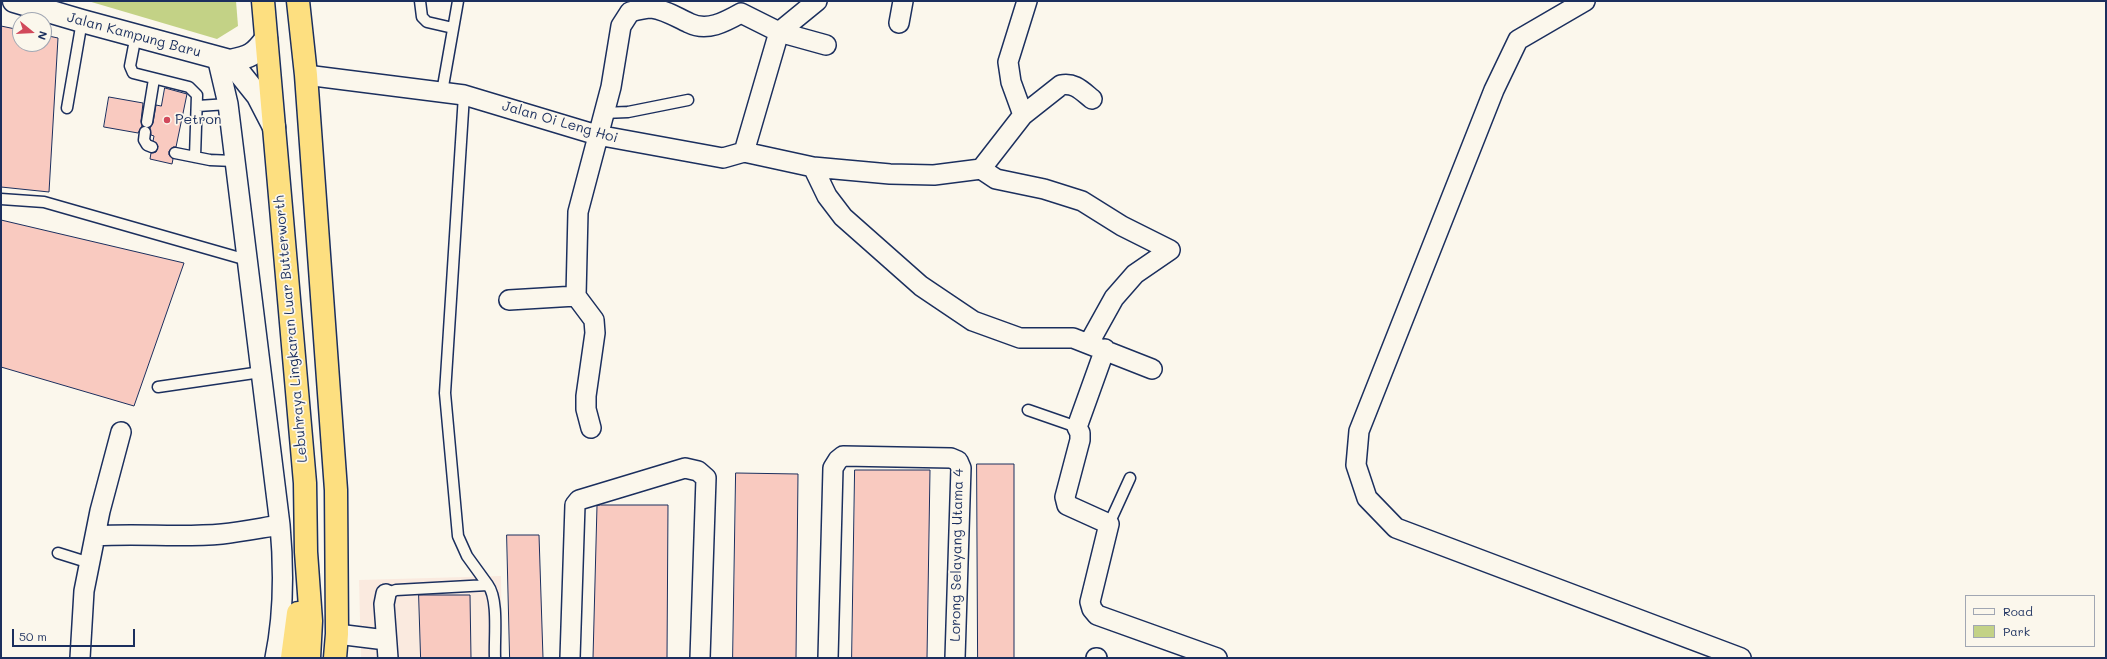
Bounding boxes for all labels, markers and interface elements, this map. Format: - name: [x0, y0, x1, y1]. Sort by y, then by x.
- street label: Jalan Kampung Baru: [65, 9, 203, 61]
- north arrow: [12, 12, 52, 52]
- text: N: [35, 29, 51, 42]
- street label: Jalan Oi Leng Hoi: [500, 97, 620, 147]
- place label: Petron: [175, 112, 221, 128]
- marker: Petron: [162, 115, 172, 125]
- street label: Lebuhraya Lingkaran Luar Butterworth: [271, 195, 311, 463]
- street label: Lorong Selayang Utama 4: [947, 468, 967, 642]
- legend: [1965, 595, 2095, 647]
- text: Road: [2003, 603, 2033, 619]
- scale bar: [14, 621, 137, 647]
- text: Park: [2003, 623, 2030, 639]
- text: 50 m: [19, 628, 47, 644]

